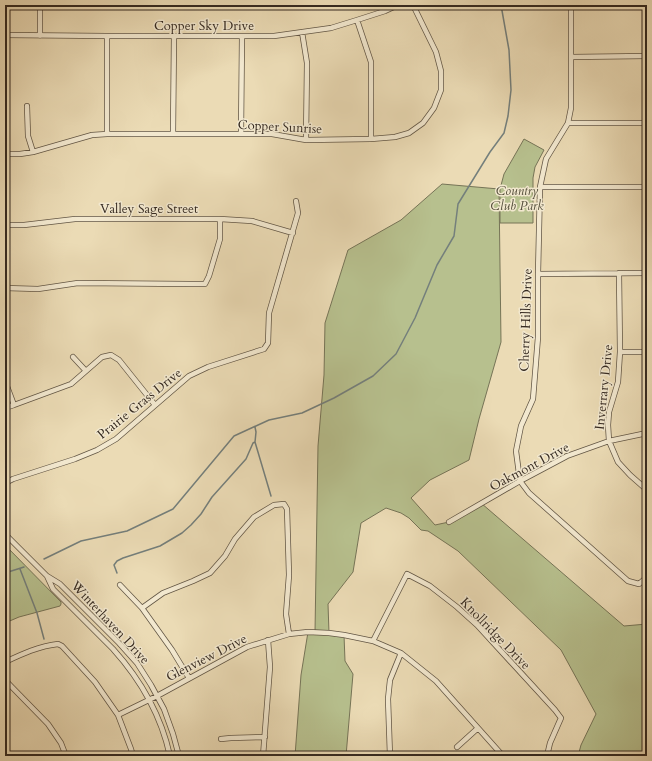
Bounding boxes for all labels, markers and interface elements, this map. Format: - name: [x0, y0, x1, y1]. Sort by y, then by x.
- street label: Copper Sky Drive: [154, 17, 254, 35]
- street label: Copper Sunrise: [237, 116, 323, 138]
- park label: Country Club Park: [490, 182, 544, 215]
- street label: Valley Sage Street: [100, 200, 198, 218]
- street label: Cherry Hills Drive: [515, 268, 537, 372]
- street label: Inverrary Drive: [591, 343, 617, 431]
- street label: Prairie Grass Drive: [94, 364, 186, 443]
- street label: Oakmont Drive: [486, 438, 573, 496]
- street label: Winterhaven Drive: [66, 576, 154, 668]
- street label: Knollridge Drive: [456, 594, 535, 674]
- street label: Glenview Drive: [163, 630, 250, 686]

